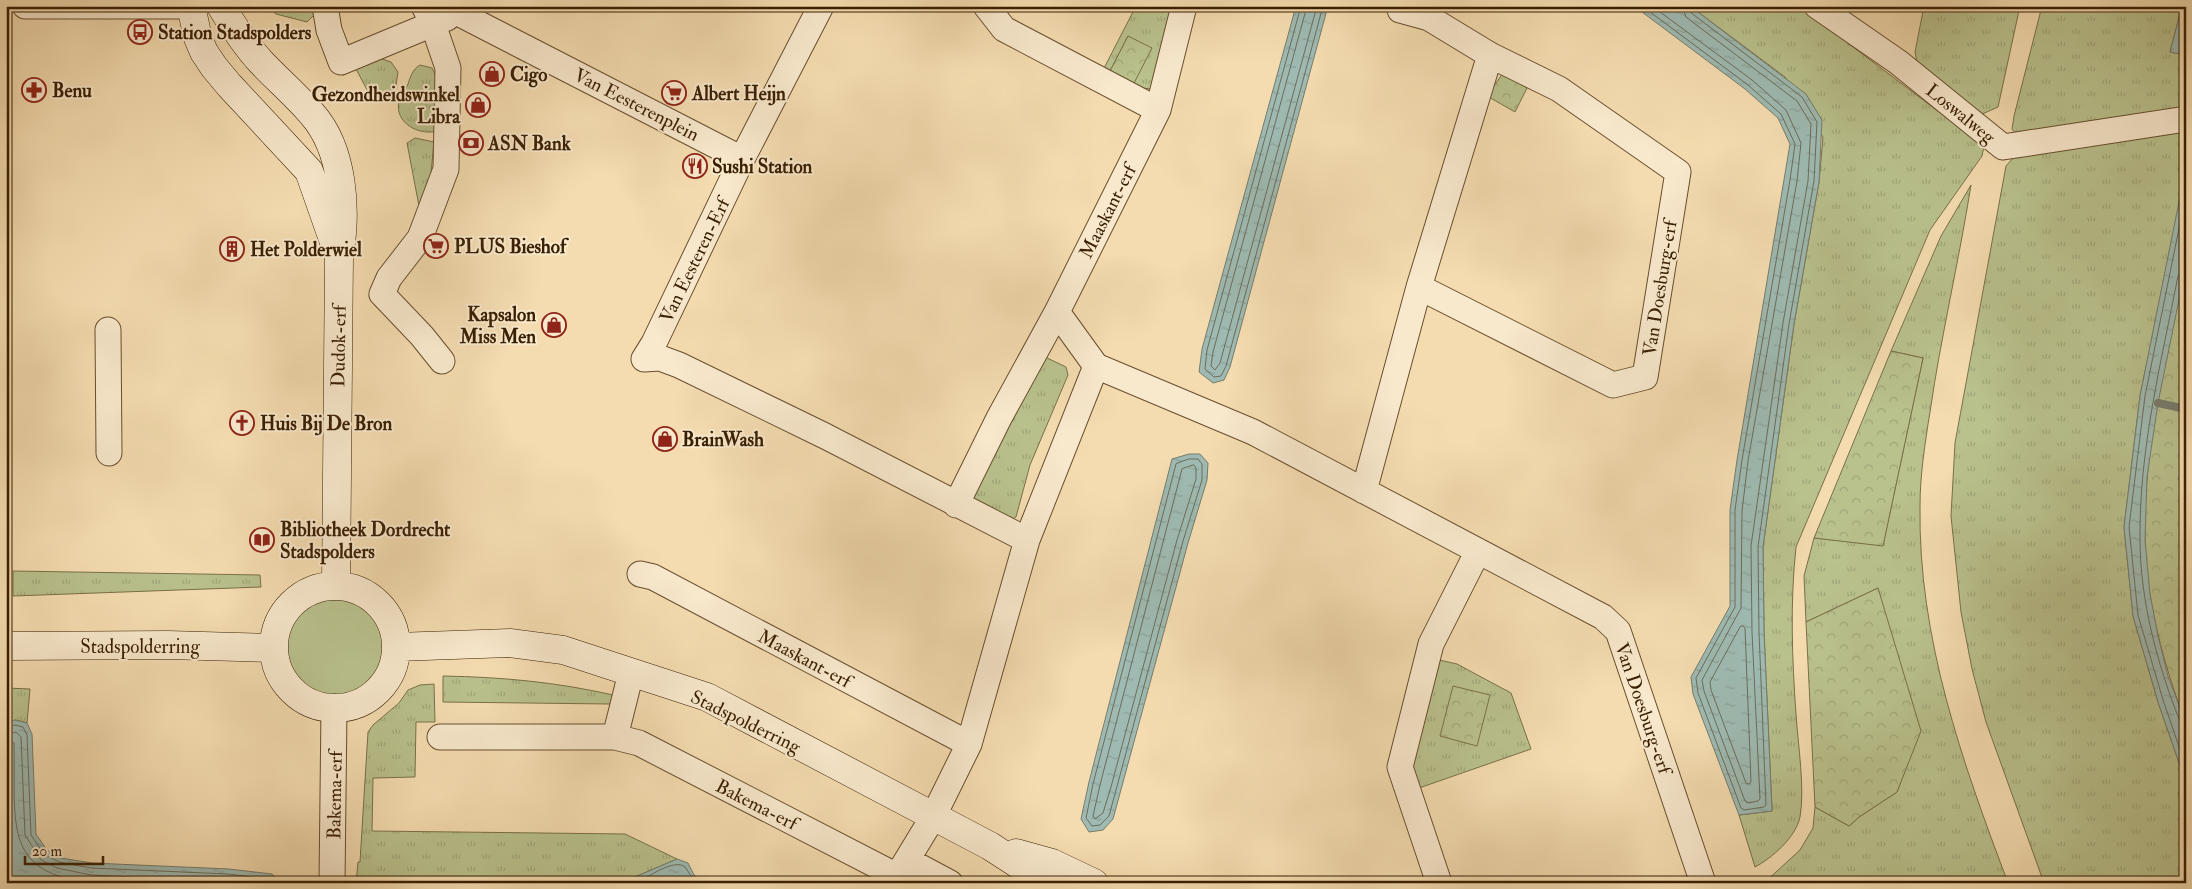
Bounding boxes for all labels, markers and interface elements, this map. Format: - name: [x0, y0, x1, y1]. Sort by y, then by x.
- bus stop icon: Station Stadspolders: [127, 19, 153, 45]
- place label: Station Stadspolders: [158, 21, 312, 46]
- shop icon: Cigo: [479, 61, 505, 87]
- place label: Cigo: [510, 63, 547, 88]
- street label: Van Eesterenplein: [569, 63, 703, 148]
- pharmacy icon: Benu: [21, 77, 47, 103]
- street label: Loswalweg: [1921, 78, 2001, 149]
- place label: Benu: [52, 79, 92, 103]
- supermarket icon: Albert Heijn: [661, 80, 687, 106]
- place label: Albert Heijn: [691, 82, 786, 106]
- place label: Gezondheidswinkel Libra: [312, 83, 461, 129]
- shop icon: Gezondheidswinkel Libra: [465, 92, 491, 118]
- bank icon: ASN Bank: [458, 130, 484, 156]
- place label: ASN Bank: [487, 132, 572, 156]
- restaurant icon: Sushi Station: [682, 153, 708, 179]
- place label: Sushi Station: [712, 155, 813, 179]
- street label: Maaskant-erf: [1074, 158, 1143, 262]
- street label: Van Eesteren-Erf: [654, 192, 737, 327]
- street label: Van Doesburg-erf: [1637, 216, 1683, 358]
- supermarket icon: PLUS Bieshof: [423, 233, 449, 259]
- place label: PLUS Bieshof: [454, 235, 569, 259]
- building icon: Het Polderwiel: [219, 236, 245, 262]
- place label: Het Polderwiel: [250, 238, 362, 262]
- street label: Dudok-erf: [326, 302, 352, 387]
- place label: Kapsalon Miss Men: [459, 303, 536, 349]
- shop icon: Kapsalon Miss Men: [541, 312, 567, 338]
- church icon: Huis Bij De Bron: [229, 410, 255, 436]
- place label: Huis Bij De Bron: [260, 412, 392, 436]
- shop icon: BrainWash: [652, 426, 678, 452]
- place label: BrainWash: [682, 428, 764, 452]
- place label: Bibliotheek Dordrecht Stadspolders: [280, 518, 451, 565]
- library icon: Bibliotheek Dordrecht Stadspolders: [249, 527, 275, 553]
- street label: Maaskant-erf: [754, 624, 858, 695]
- street label: Stadspolderring: [80, 635, 200, 660]
- street label: Van Doesburg-erf: [1609, 640, 1678, 780]
- street label: Stadspolderring: [686, 685, 805, 760]
- street label: Bakema-erf: [322, 748, 348, 840]
- street label: Bakema-erf: [712, 774, 804, 837]
- scale bar: [25, 834, 102, 866]
- text: 20 m: [32, 842, 62, 861]

